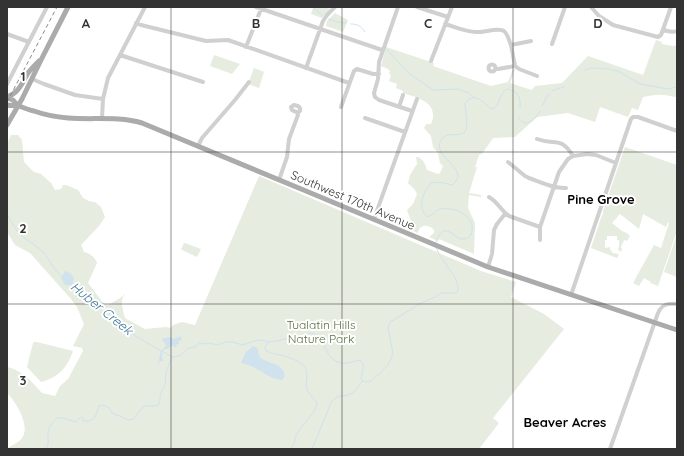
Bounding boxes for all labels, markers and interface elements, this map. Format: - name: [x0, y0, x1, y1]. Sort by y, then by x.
- text: A: [82, 15, 91, 31]
- text: B: [252, 15, 260, 31]
- text: C: [424, 15, 432, 31]
- text: D: [593, 15, 603, 31]
- text: 1: [20, 68, 26, 84]
- street label: Southwest 170th Avenue: [289, 167, 418, 233]
- district label: Pine Grove: [567, 191, 635, 207]
- text: 2: [19, 220, 27, 236]
- water label: Huber Creek: [68, 278, 137, 339]
- park label: Tualatin Hills Nature Park: [286, 317, 356, 346]
- text: 3: [20, 372, 27, 388]
- district label: Beaver Acres: [524, 414, 606, 430]

